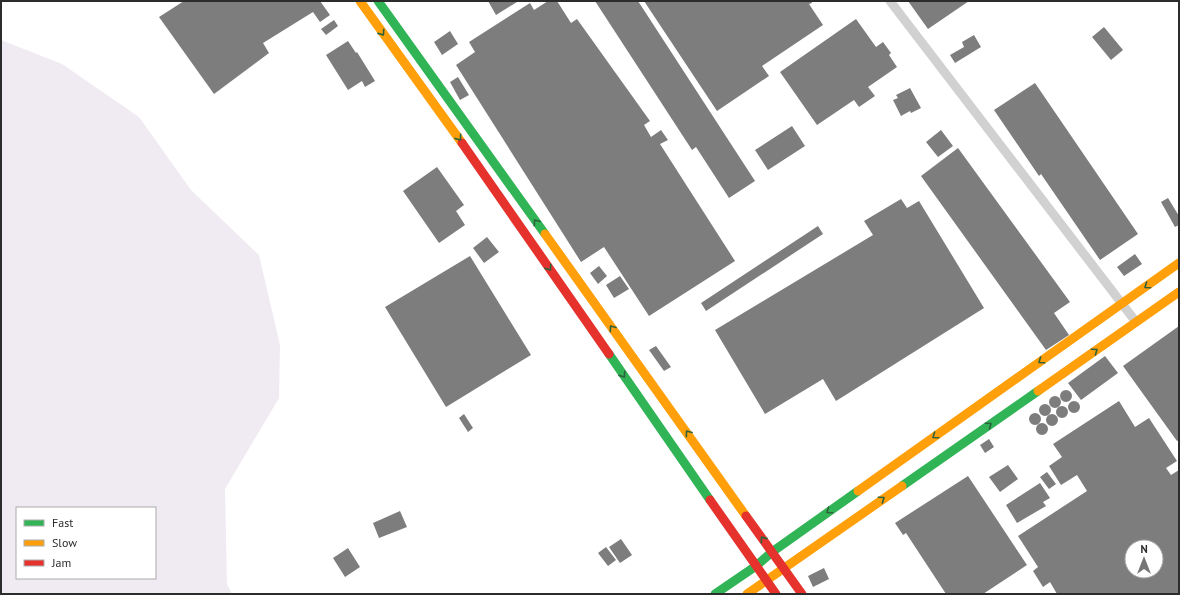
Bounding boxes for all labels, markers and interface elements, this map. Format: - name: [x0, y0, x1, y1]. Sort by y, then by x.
- one-way arrow: [377, 29, 385, 36]
- one-way arrow: [454, 134, 461, 141]
- one-way arrow: [534, 220, 541, 227]
- one-way arrow: [544, 264, 552, 271]
- one-way arrow: [1144, 281, 1151, 289]
- one-way arrow: [609, 325, 617, 332]
- one-way arrow: [1091, 349, 1098, 356]
- one-way arrow: [1038, 356, 1045, 364]
- one-way arrow: [618, 371, 626, 378]
- one-way arrow: [985, 422, 992, 430]
- one-way arrow: [686, 431, 693, 438]
- one-way arrow: [932, 431, 939, 439]
- one-way arrow: [878, 497, 885, 504]
- one-way arrow: [826, 506, 833, 514]
- legend: [16, 507, 156, 579]
- text: Fast: [52, 515, 73, 530]
- text: Slow: [52, 535, 77, 550]
- one-way arrow: [760, 536, 768, 543]
- north arrow: [1124, 539, 1164, 579]
- text: N: [1140, 542, 1148, 556]
- text: Jam: [51, 555, 71, 570]

